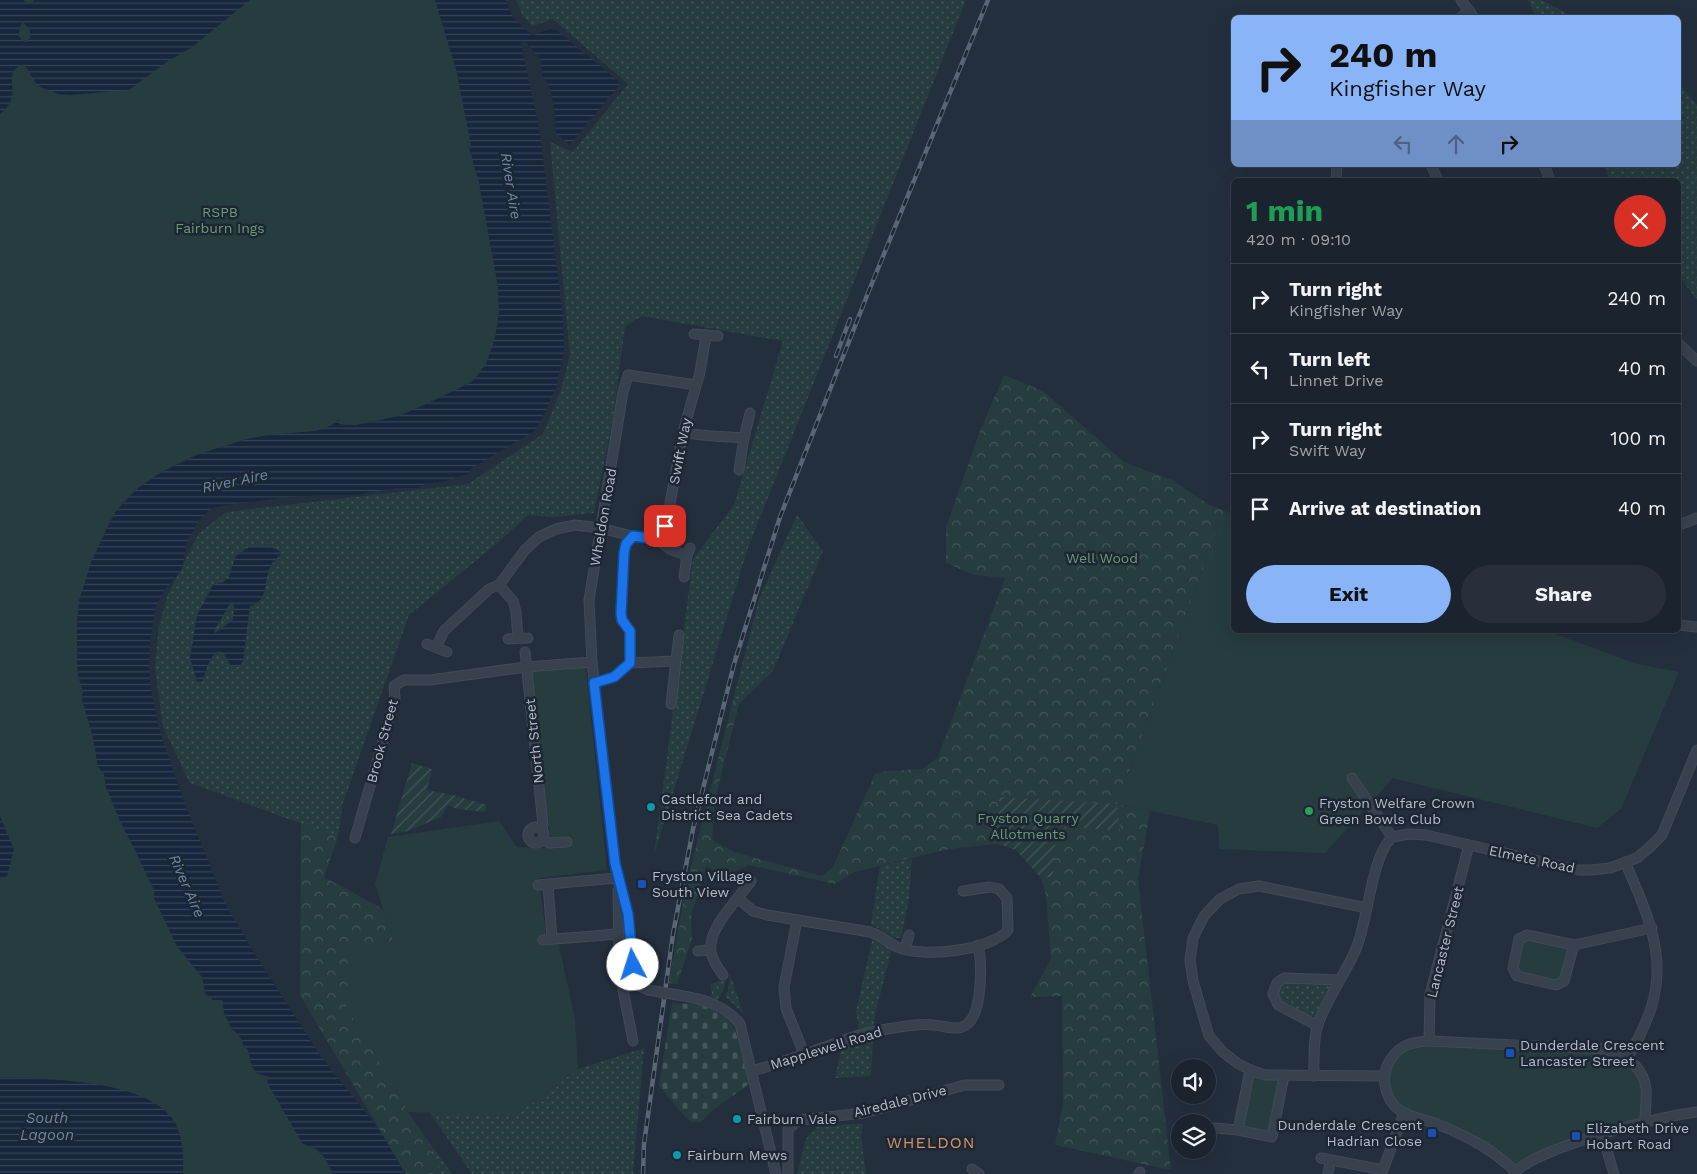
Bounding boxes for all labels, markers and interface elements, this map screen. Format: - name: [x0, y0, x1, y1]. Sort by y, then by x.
- text: 240 m: [1329, 34, 1438, 76]
- icon: right: [1246, 35, 1311, 100]
- text: Kingfisher Way: [1329, 76, 1486, 101]
- icon: left: [1389, 130, 1417, 158]
- icon: ahead: [1442, 130, 1470, 158]
- icon: right: [1495, 130, 1523, 158]
- water label: River Aire: [497, 151, 525, 221]
- text: 1 min: [1246, 193, 1323, 228]
- button: close: [1614, 195, 1666, 247]
- park label: RSPB Fairburn Ings: [175, 204, 265, 236]
- text: 420 m · 09:10: [1246, 230, 1351, 249]
- text: Turn right: [1289, 278, 1382, 301]
- icon: right: [1246, 285, 1274, 313]
- text: 240 m: [1607, 287, 1666, 310]
- text: Kingfisher Way: [1289, 301, 1403, 320]
- text: Turn left: [1289, 348, 1370, 371]
- icon: left: [1246, 355, 1274, 383]
- text: 40 m: [1618, 357, 1666, 380]
- text: Linnet Drive: [1289, 371, 1384, 390]
- street label: Swift Way: [666, 416, 694, 485]
- text: Turn right: [1289, 418, 1382, 441]
- icon: right: [1246, 425, 1274, 453]
- text: 100 m: [1610, 427, 1666, 450]
- text: Swift Way: [1289, 441, 1366, 460]
- water label: River Aire: [200, 465, 270, 497]
- street label: Wheldon Road: [587, 467, 619, 567]
- icon: arrive: [1246, 495, 1274, 523]
- text: Arrive at destination: [1289, 497, 1481, 520]
- text: 40 m: [1618, 497, 1666, 520]
- pin: [644, 505, 686, 547]
- icon: arrive: [651, 512, 679, 540]
- park label: Well Wood: [1066, 550, 1138, 566]
- button: Exit: [1246, 565, 1451, 623]
- button: Share: [1461, 565, 1666, 623]
- street label: Brook Street: [363, 697, 401, 785]
- street label: North Street: [522, 698, 546, 784]
- place label: Castleford and District Sea Cadets: [661, 791, 793, 823]
- place label: Fryston Welfare Crown Green Bowls Club: [1319, 795, 1475, 827]
- marker: Castleford and District Sea Cadets: [645, 801, 657, 813]
- marker: Fryston Welfare Crown Green Bowls Club: [1303, 805, 1315, 817]
- park label: Fryston Quarry Allotments: [977, 810, 1080, 842]
- street label: Elmete Road: [1488, 842, 1576, 876]
- water label: River Aire: [165, 852, 209, 920]
- place label: Fryston Village South View: [652, 868, 752, 900]
- marker: Fryston Village South View: [636, 878, 648, 890]
- street label: Lancaster Street: [1423, 884, 1467, 999]
- position arrow: [606, 938, 658, 990]
- street label: Mapplewell Road: [768, 1023, 884, 1073]
- place label: Dunderdale Crescent Lancaster Street: [1520, 1037, 1665, 1069]
- marker: Dunderdale Crescent Lancaster Street: [1504, 1047, 1516, 1059]
- map controls: [1171, 1059, 1216, 1159]
- button: sound: [1171, 1059, 1216, 1104]
- street label: Airedale Drive: [852, 1082, 948, 1120]
- water label: South Lagoon: [20, 1109, 74, 1144]
- place label: Fairburn Vale: [747, 1111, 837, 1127]
- marker: Fairburn Vale: [731, 1113, 743, 1125]
- button: layers: [1171, 1114, 1216, 1159]
- place label: Dunderdale Crescent Hadrian Close: [1278, 1117, 1422, 1149]
- place label: Elizabeth Drive Hobart Road: [1586, 1120, 1689, 1152]
- marker: Dunderdale Crescent Hadrian Close: [1426, 1127, 1438, 1139]
- marker: Elizabeth Drive Hobart Road: [1570, 1130, 1582, 1142]
- district label: WHELDON: [886, 1133, 976, 1152]
- place label: Fairburn Mews: [687, 1147, 787, 1163]
- marker: Fairburn Mews: [671, 1149, 683, 1161]

